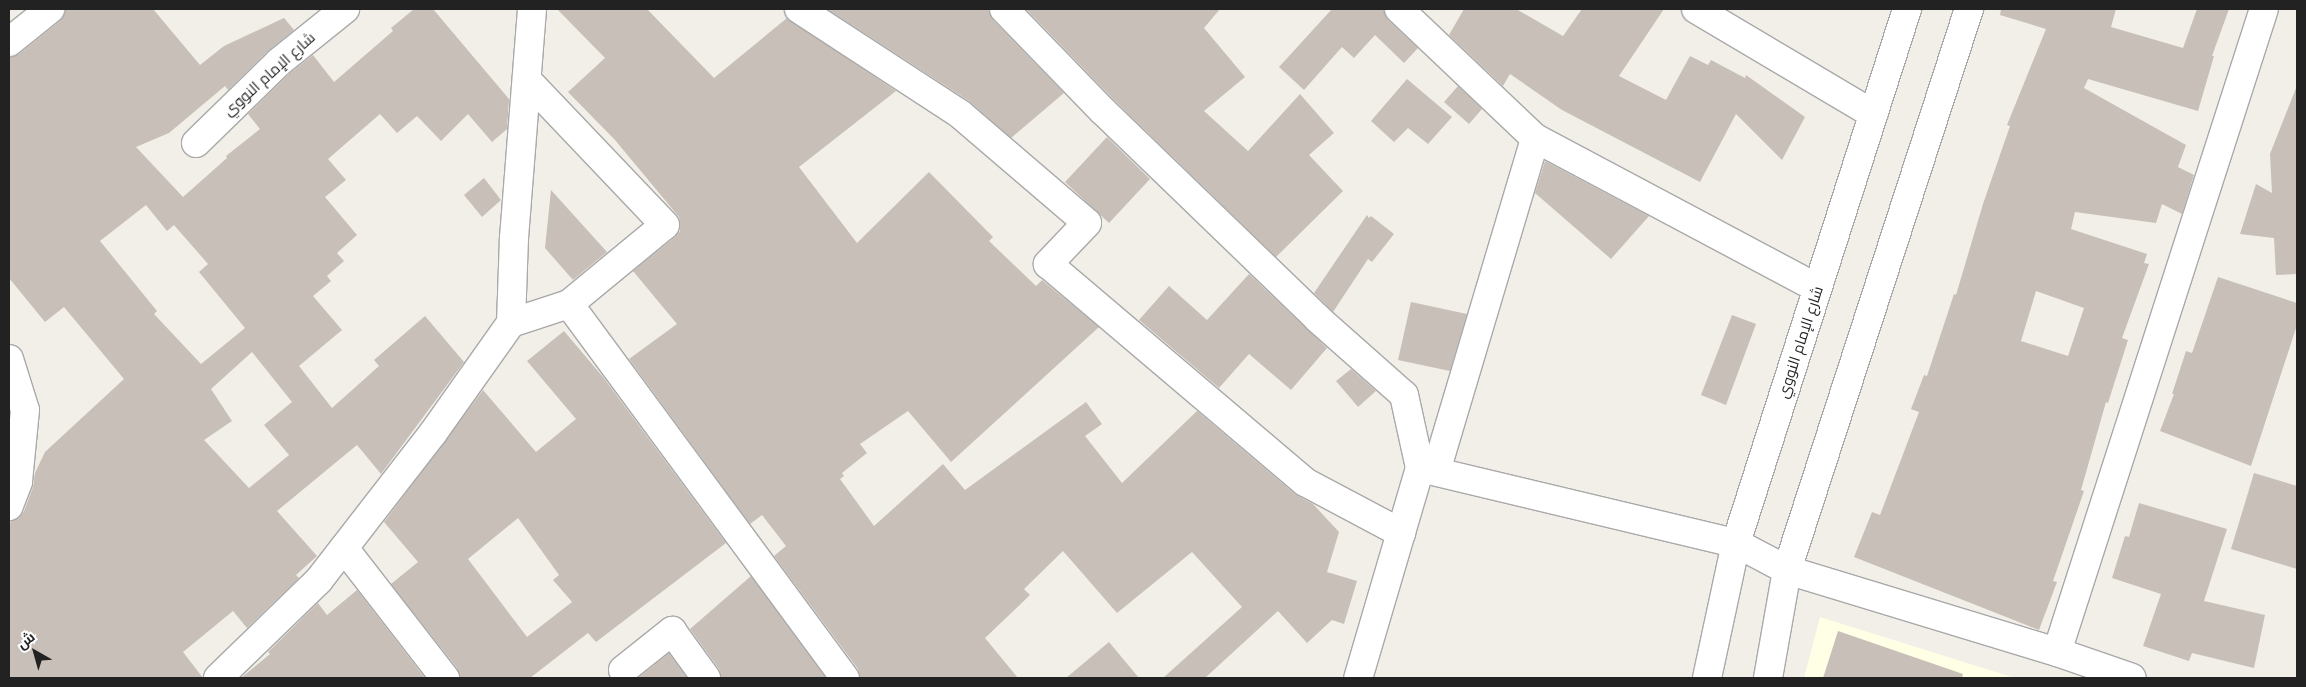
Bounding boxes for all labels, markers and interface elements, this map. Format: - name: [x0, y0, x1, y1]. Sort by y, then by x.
- street label: شارع الإمام النووي: [220, 28, 318, 120]
- street label: شارع الإمام النووي: [1773, 284, 1827, 400]
- north arrow: [10, 627, 60, 677]
- text: ش: [13, 627, 38, 653]

